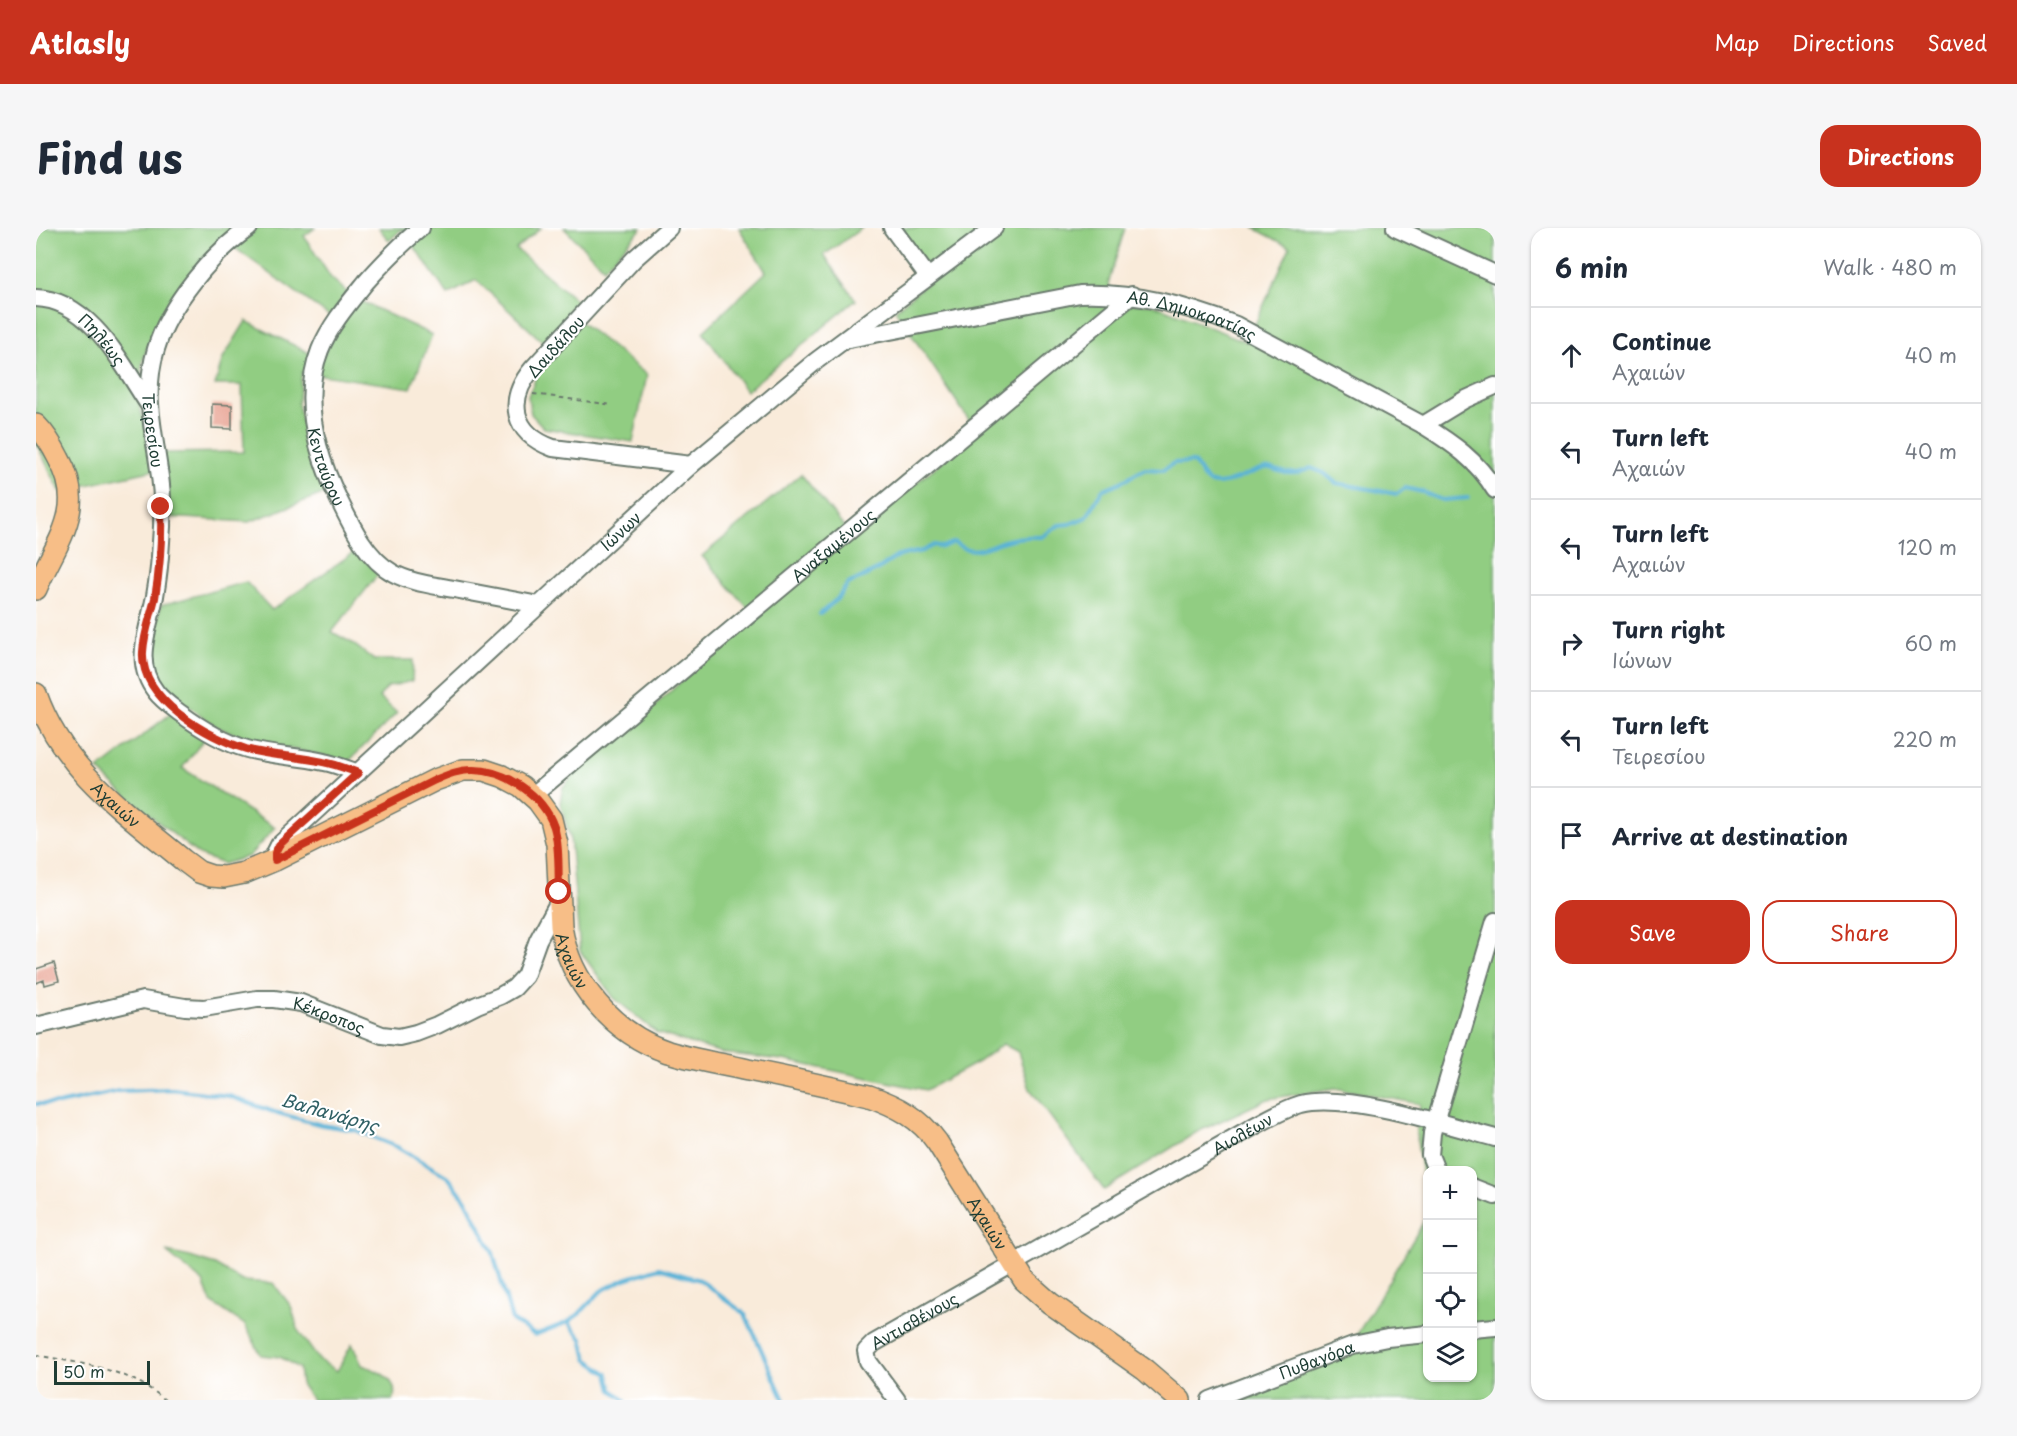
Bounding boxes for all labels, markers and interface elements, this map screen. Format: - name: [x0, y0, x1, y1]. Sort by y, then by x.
- text: Atlasly: [30, 21, 130, 64]
- text: Map: [1714, 26, 1759, 58]
- text: Directions: [1792, 26, 1894, 58]
- text: Saved: [1927, 26, 1987, 58]
- text: Find us: [36, 125, 183, 188]
- button: Directions: [1820, 125, 1981, 187]
- text: 6 min: [1555, 248, 1628, 287]
- text: Walk · 480 m: [1823, 252, 1957, 282]
- street label: Αθ. Δημοκρατίας: [1125, 284, 1261, 346]
- street label: Πηλέως: [74, 307, 132, 370]
- street label: Δαιδάλου: [521, 310, 589, 382]
- text: Continue: [1612, 324, 1711, 357]
- icon: ahead: [1555, 339, 1588, 372]
- text: 40 m: [1905, 340, 1957, 370]
- text: Αχαιών: [1612, 357, 1686, 387]
- street label: Τειρεσίου: [138, 393, 170, 469]
- text: Turn left: [1612, 420, 1709, 453]
- street label: Κενταύρου: [302, 425, 352, 510]
- icon: left: [1555, 435, 1588, 468]
- text: 40 m: [1905, 436, 1957, 466]
- text: Αχαιών: [1612, 453, 1686, 483]
- route end: [147, 493, 173, 519]
- street label: Αναξαμένους: [786, 502, 880, 587]
- street label: Ιώνων: [594, 505, 646, 556]
- text: Turn left: [1612, 516, 1709, 549]
- icon: left: [1555, 531, 1588, 564]
- text: 120 m: [1898, 532, 1957, 562]
- text: Αχαιών: [1612, 549, 1686, 579]
- text: Turn right: [1612, 612, 1725, 645]
- icon: right: [1555, 627, 1588, 660]
- text: 60 m: [1905, 628, 1957, 658]
- text: Ιώνων: [1612, 645, 1673, 675]
- text: Turn left: [1612, 708, 1709, 741]
- icon: left: [1555, 723, 1588, 756]
- text: 220 m: [1893, 724, 1957, 754]
- text: Τειρεσίου: [1612, 741, 1706, 771]
- street label: Αχαιών: [86, 776, 146, 833]
- icon: arrive: [1555, 819, 1588, 852]
- text: Arrive at destination: [1612, 819, 1848, 852]
- route start: [545, 878, 571, 904]
- button: Save: [1555, 900, 1750, 964]
- button: Share: [1762, 900, 1957, 964]
- street label: Αχαιών: [550, 930, 595, 994]
- street label: Κέκροπος: [292, 990, 369, 1039]
- water label: Βαλανάρης: [278, 1085, 383, 1139]
- street label: Αιολέων: [1207, 1106, 1277, 1160]
- map controls: [1423, 1166, 1477, 1382]
- button: +: [1423, 1166, 1477, 1220]
- street label: Αχαιών: [962, 1192, 1014, 1255]
- button: −: [1423, 1220, 1477, 1274]
- button: locate: [1423, 1274, 1477, 1328]
- street label: Αντισθένους: [866, 1286, 962, 1355]
- button: layers: [1423, 1328, 1477, 1382]
- street label: Πυθαγόρα: [1275, 1333, 1358, 1385]
- scale bar: [54, 1358, 150, 1386]
- text: 50 m: [63, 1359, 104, 1383]

